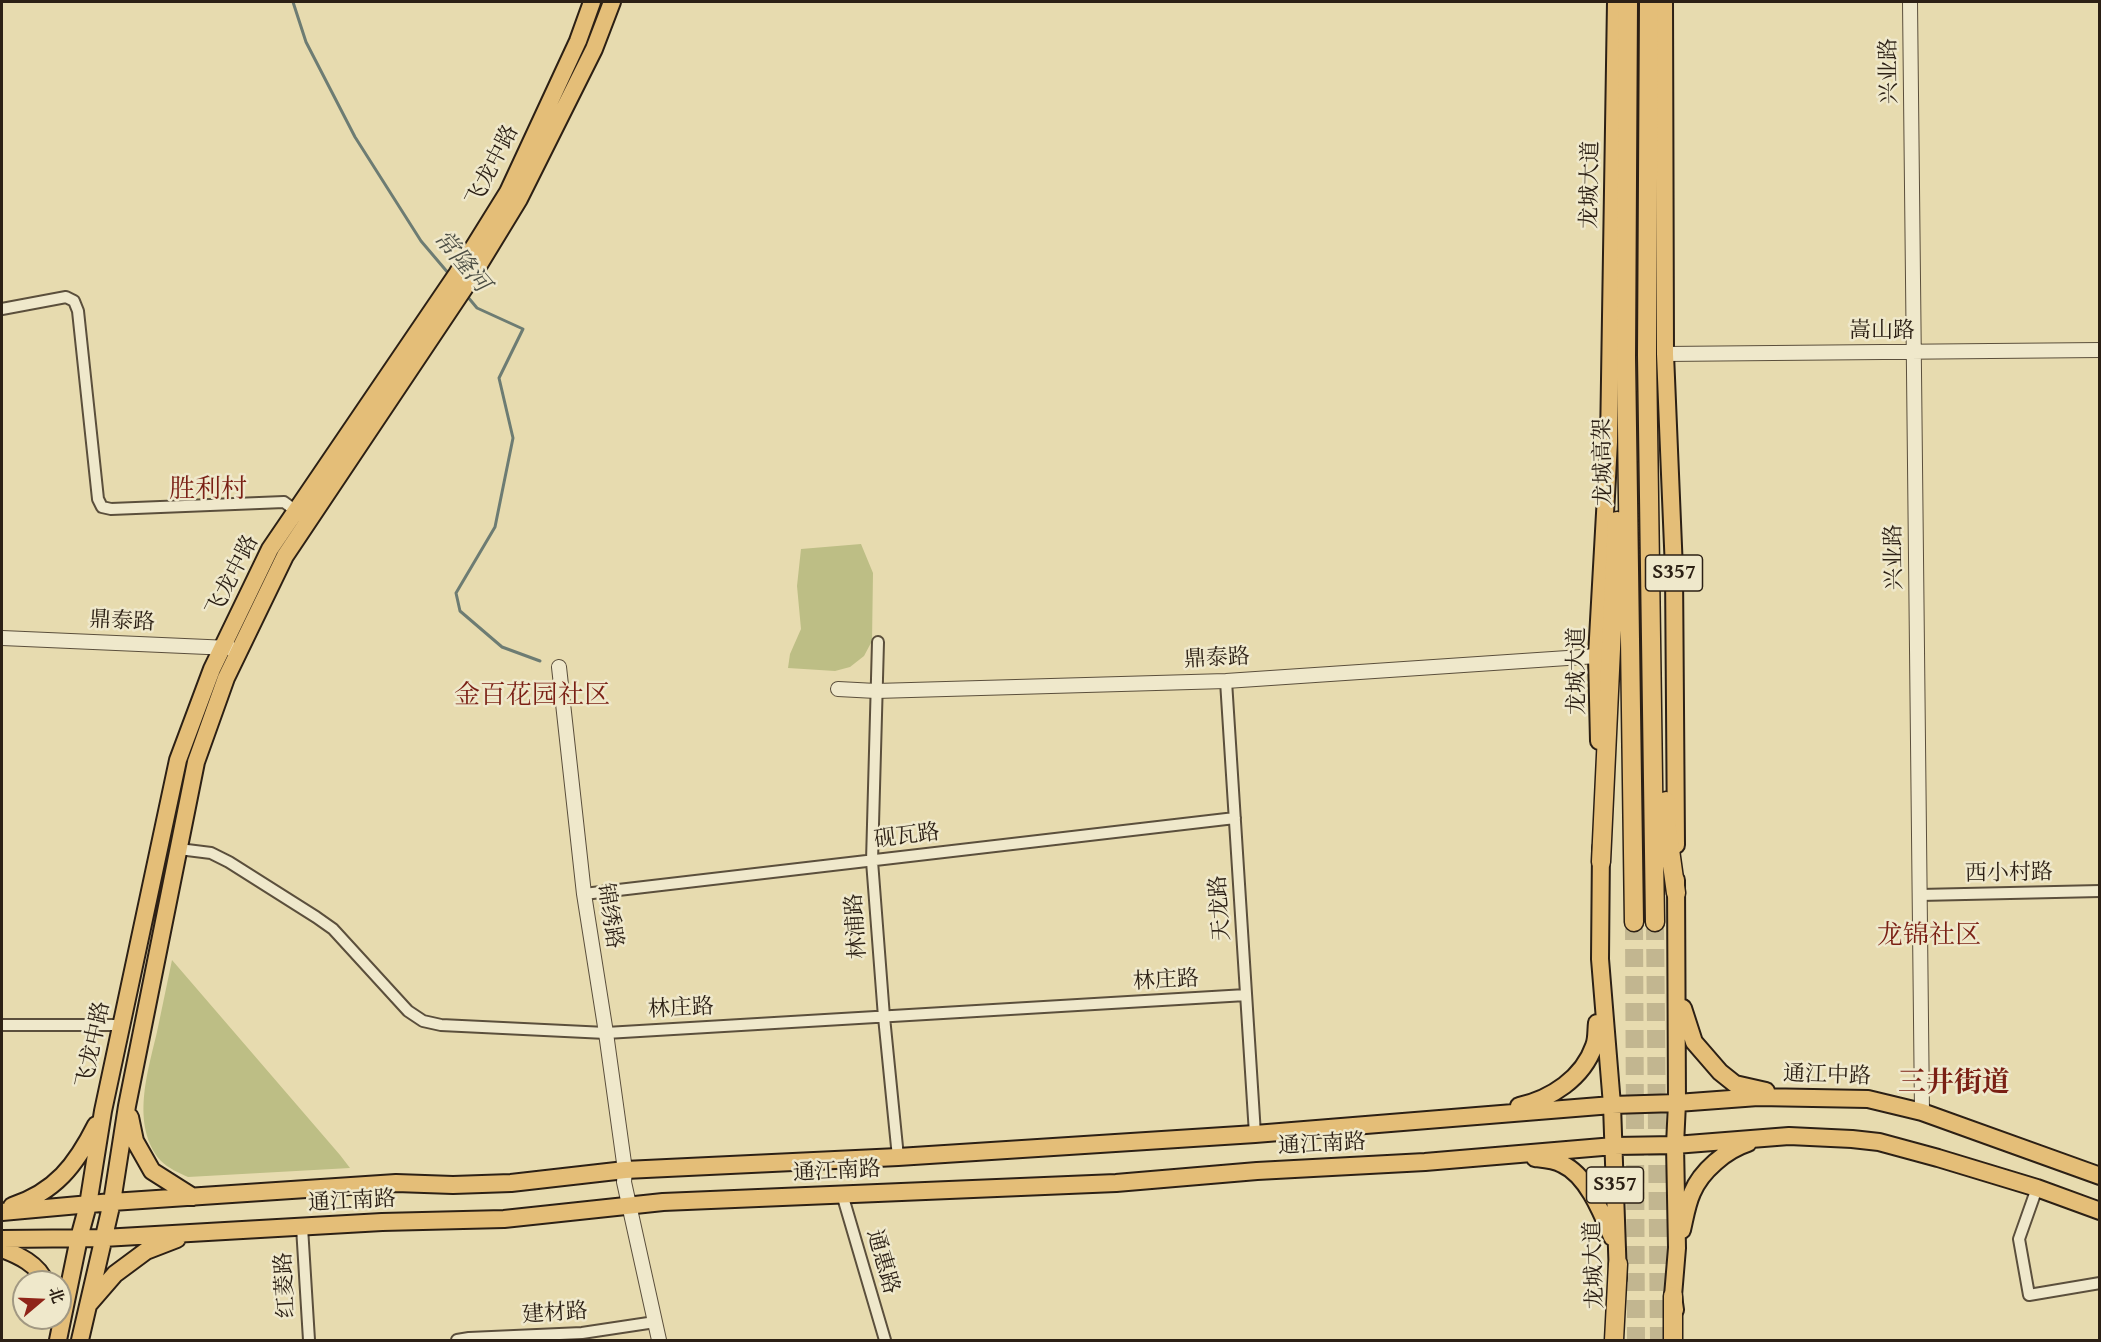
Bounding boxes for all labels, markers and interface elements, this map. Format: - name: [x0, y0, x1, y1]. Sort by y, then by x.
- street label: 兴业路: [1876, 38, 1904, 104]
- street label: 飞龙中路: [461, 121, 525, 211]
- street label: 龙城大道: [1577, 141, 1605, 229]
- water label: 常隆河: [427, 225, 495, 299]
- street label: 嵩山路: [1849, 318, 1915, 344]
- street label: 龙城高架: [1590, 418, 1618, 506]
- district label: 胜利村: [169, 474, 247, 506]
- street label: 兴业路: [1881, 524, 1909, 590]
- street label: 飞龙中路: [201, 531, 265, 621]
- road number: S357: [1646, 555, 1702, 591]
- street label: 鼎泰路: [88, 607, 156, 637]
- street label: 龙城大道: [1564, 627, 1590, 715]
- street label: 鼎泰路: [1183, 644, 1251, 674]
- district label: 金百花园社区: [454, 680, 610, 712]
- street label: 砚瓦路: [873, 820, 941, 854]
- street label: 西小村路: [1965, 860, 2053, 888]
- street label: 天龙路: [1206, 874, 1236, 942]
- street label: 锦绣路: [591, 881, 627, 951]
- street label: 林浦路: [842, 892, 872, 960]
- district label: 龙锦社区: [1877, 920, 1981, 952]
- street label: 林庄路: [1132, 966, 1200, 996]
- street label: 林庄路: [647, 994, 715, 1024]
- street label: 飞龙中路: [72, 999, 116, 1091]
- street label: 通江中路: [1783, 1061, 1871, 1091]
- district label: 三井街道: [1898, 1067, 2010, 1101]
- street label: 通江南路: [1277, 1130, 1367, 1160]
- street label: 通江南路: [792, 1157, 882, 1187]
- road number: S357: [1586, 1167, 1644, 1203]
- street label: 通江南路: [307, 1187, 397, 1217]
- street label: 龙城大道: [1580, 1221, 1610, 1309]
- street label: 通惠路: [860, 1227, 904, 1297]
- street label: 红菱路: [271, 1251, 301, 1319]
- north arrow: [12, 1270, 72, 1330]
- text: 北: [43, 1283, 71, 1306]
- street label: 建材路: [521, 1299, 589, 1329]

